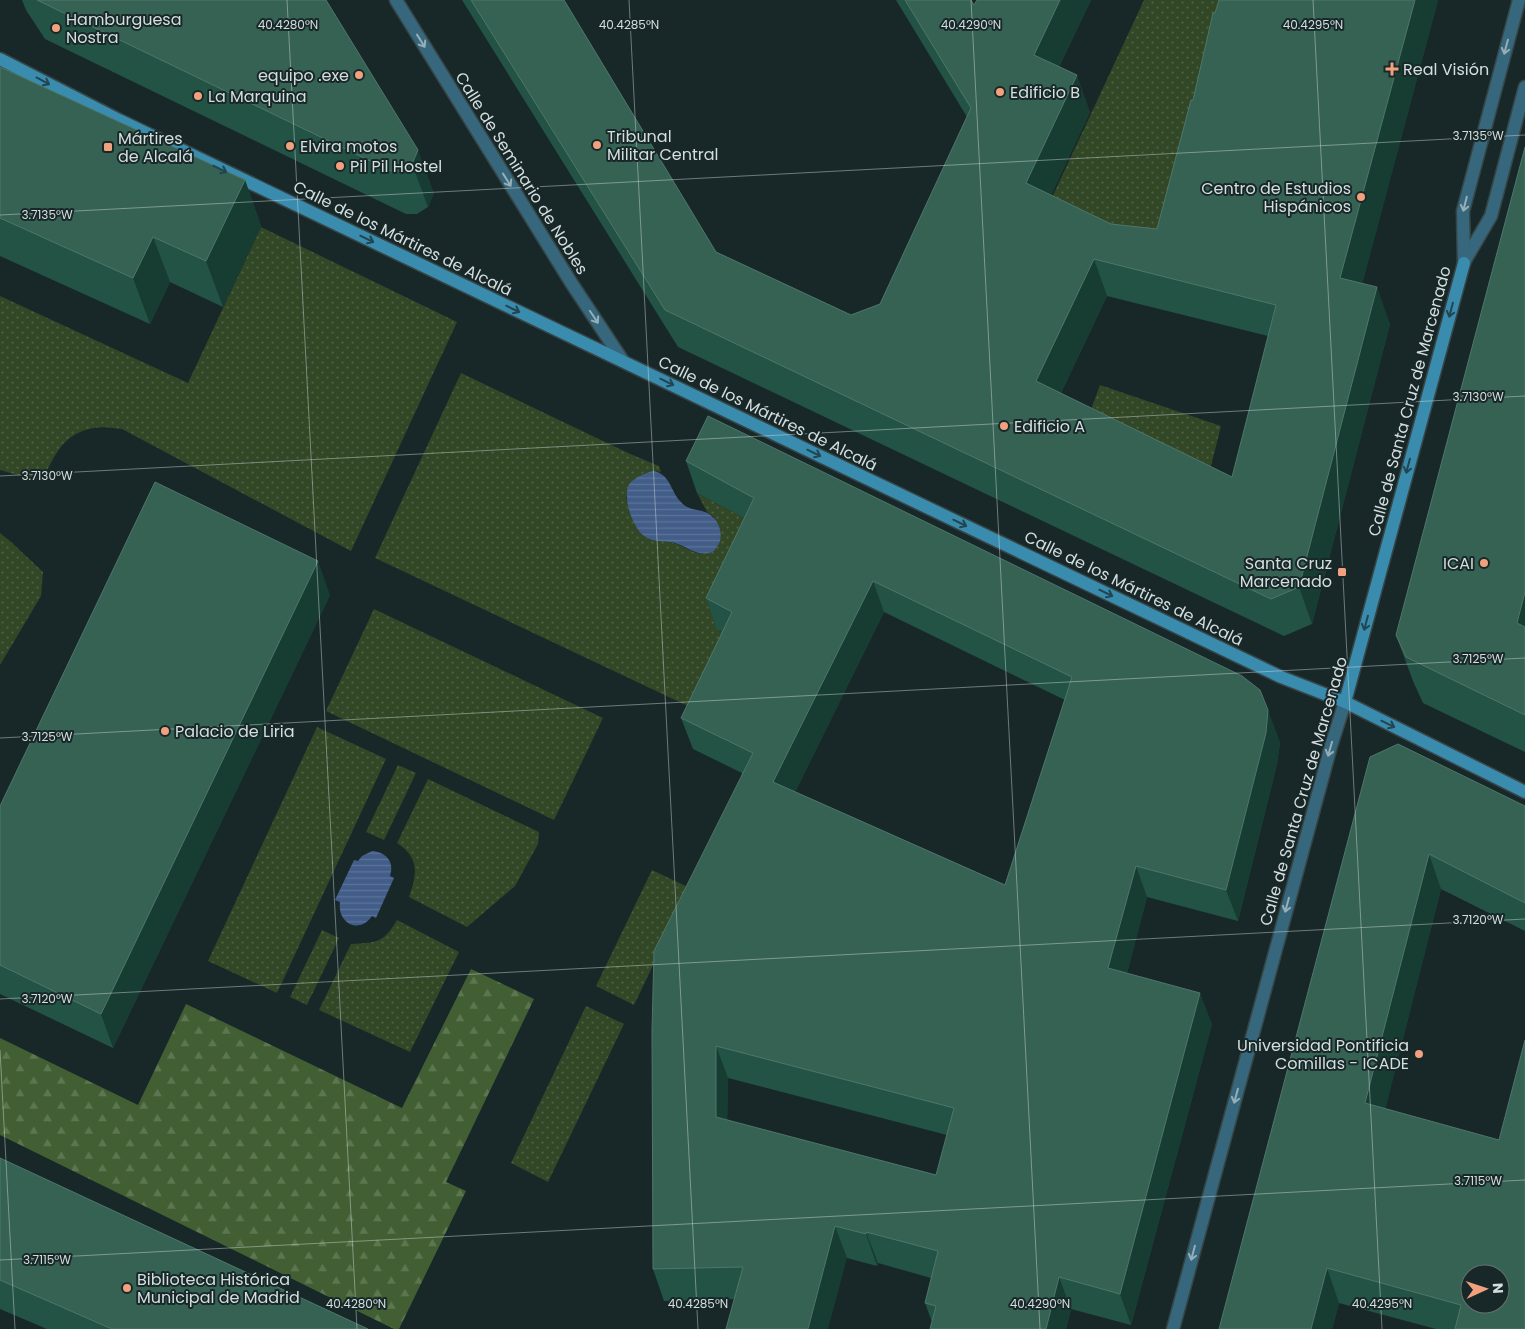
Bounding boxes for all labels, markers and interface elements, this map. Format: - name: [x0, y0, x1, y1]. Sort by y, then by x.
- place label: Hamburguesa Nostra: [66, 8, 182, 49]
- text: 40.4280°N: [258, 16, 318, 33]
- text: 40.4285°N: [599, 16, 659, 33]
- text: 40.4290°N: [941, 16, 1001, 33]
- text: 40.4295°N: [1283, 16, 1343, 33]
- marker: Hamburguesa Nostra: [50, 22, 62, 34]
- one-way arrow: [417, 34, 427, 48]
- one-way arrow: [1501, 39, 1510, 55]
- place label: Real Visión: [1403, 58, 1489, 81]
- marker: Real Visión: [1385, 62, 1399, 76]
- place label: equipo .exe: [258, 64, 349, 87]
- street label: Calle de Seminario de Nobles: [450, 68, 594, 279]
- marker: equipo .exe: [353, 69, 365, 81]
- one-way arrow: [35, 77, 50, 86]
- place label: Edificio B: [1010, 81, 1080, 104]
- place label: La Marquina: [208, 85, 307, 108]
- marker: Edificio B: [994, 86, 1006, 98]
- marker: La Marquina: [192, 90, 204, 102]
- place label: Tribunal Militar Central: [607, 125, 719, 166]
- place label: Mártires de Alcalá: [118, 127, 193, 168]
- text: 3.7135°W: [1452, 127, 1504, 144]
- place label: Elvira motos: [300, 135, 397, 158]
- marker: Tribunal Militar Central: [591, 139, 603, 151]
- marker: Elvira motos: [284, 140, 296, 152]
- marker: Mártires de Alcalá: [102, 141, 114, 153]
- place label: Pil Pil Hostel: [350, 155, 442, 178]
- marker: Pil Pil Hostel: [334, 160, 346, 172]
- one-way arrow: [212, 165, 227, 174]
- one-way arrow: [502, 172, 512, 186]
- street label: Calle de los Mártires de Alcalá: [289, 175, 516, 302]
- place label: Centro de Estudios Hispánicos: [1201, 177, 1351, 218]
- marker: Centro de Estudios Hispánicos: [1355, 191, 1367, 203]
- one-way arrow: [1460, 196, 1469, 212]
- text: 3.7135°W: [21, 206, 73, 223]
- one-way arrow: [359, 235, 374, 244]
- street label: Calle de Santa Cruz de Marcenado: [1362, 263, 1457, 539]
- one-way arrow: [1446, 301, 1455, 317]
- one-way arrow: [506, 304, 521, 314]
- one-way arrow: [589, 310, 599, 324]
- street label: Calle de los Mártires de Alcalá: [654, 350, 881, 477]
- one-way arrow: [659, 378, 674, 387]
- text: 3.7130°W: [1452, 388, 1504, 405]
- place label: Edificio A: [1014, 415, 1085, 438]
- marker: Edificio A: [998, 420, 1010, 432]
- one-way arrow: [806, 448, 821, 458]
- one-way arrow: [1403, 458, 1413, 474]
- text: 3.7130°W: [21, 467, 73, 484]
- one-way arrow: [952, 519, 967, 528]
- street label: Calle de los Mártires de Alcalá: [1020, 525, 1247, 652]
- place label: Santa Cruz Marcenado: [1240, 552, 1332, 593]
- place label: ICAI: [1443, 552, 1474, 575]
- marker: ICAI: [1478, 557, 1490, 569]
- marker: Santa Cruz Marcenado: [1336, 566, 1348, 578]
- one-way arrow: [1099, 588, 1114, 598]
- one-way arrow: [1361, 615, 1370, 631]
- text: 3.7125°W: [1452, 650, 1504, 667]
- street label: Calle de Santa Cruz de Marcenado: [1254, 654, 1353, 928]
- place label: Palacio de Liria: [175, 720, 295, 743]
- one-way arrow: [1380, 720, 1395, 729]
- marker: Palacio de Liria: [159, 725, 171, 737]
- text: 3.7125°W: [21, 728, 73, 745]
- one-way arrow: [1325, 740, 1334, 756]
- one-way arrow: [1282, 897, 1292, 913]
- text: 3.7120°W: [1452, 911, 1504, 928]
- text: 3.7120°W: [21, 990, 73, 1007]
- place label: Universidad Pontificia Comillas - ICADE: [1237, 1034, 1409, 1075]
- marker: Universidad Pontificia Comillas - ICADE: [1413, 1048, 1425, 1060]
- one-way arrow: [1231, 1088, 1240, 1104]
- text: 3.7115°W: [1454, 1172, 1502, 1189]
- one-way arrow: [1188, 1244, 1198, 1260]
- text: 3.7115°W: [23, 1251, 71, 1268]
- north arrow: [1460, 1264, 1510, 1314]
- place label: Biblioteca Histórica Municipal de Madrid: [137, 1268, 300, 1309]
- marker: Biblioteca Histórica Municipal de Madrid: [121, 1282, 133, 1294]
- text: N: [1488, 1283, 1508, 1294]
- text: 40.4280°N: [326, 1295, 386, 1312]
- text: 40.4285°N: [668, 1295, 728, 1312]
- text: 40.4290°N: [1010, 1295, 1070, 1312]
- text: 40.4295°N: [1352, 1295, 1412, 1312]

